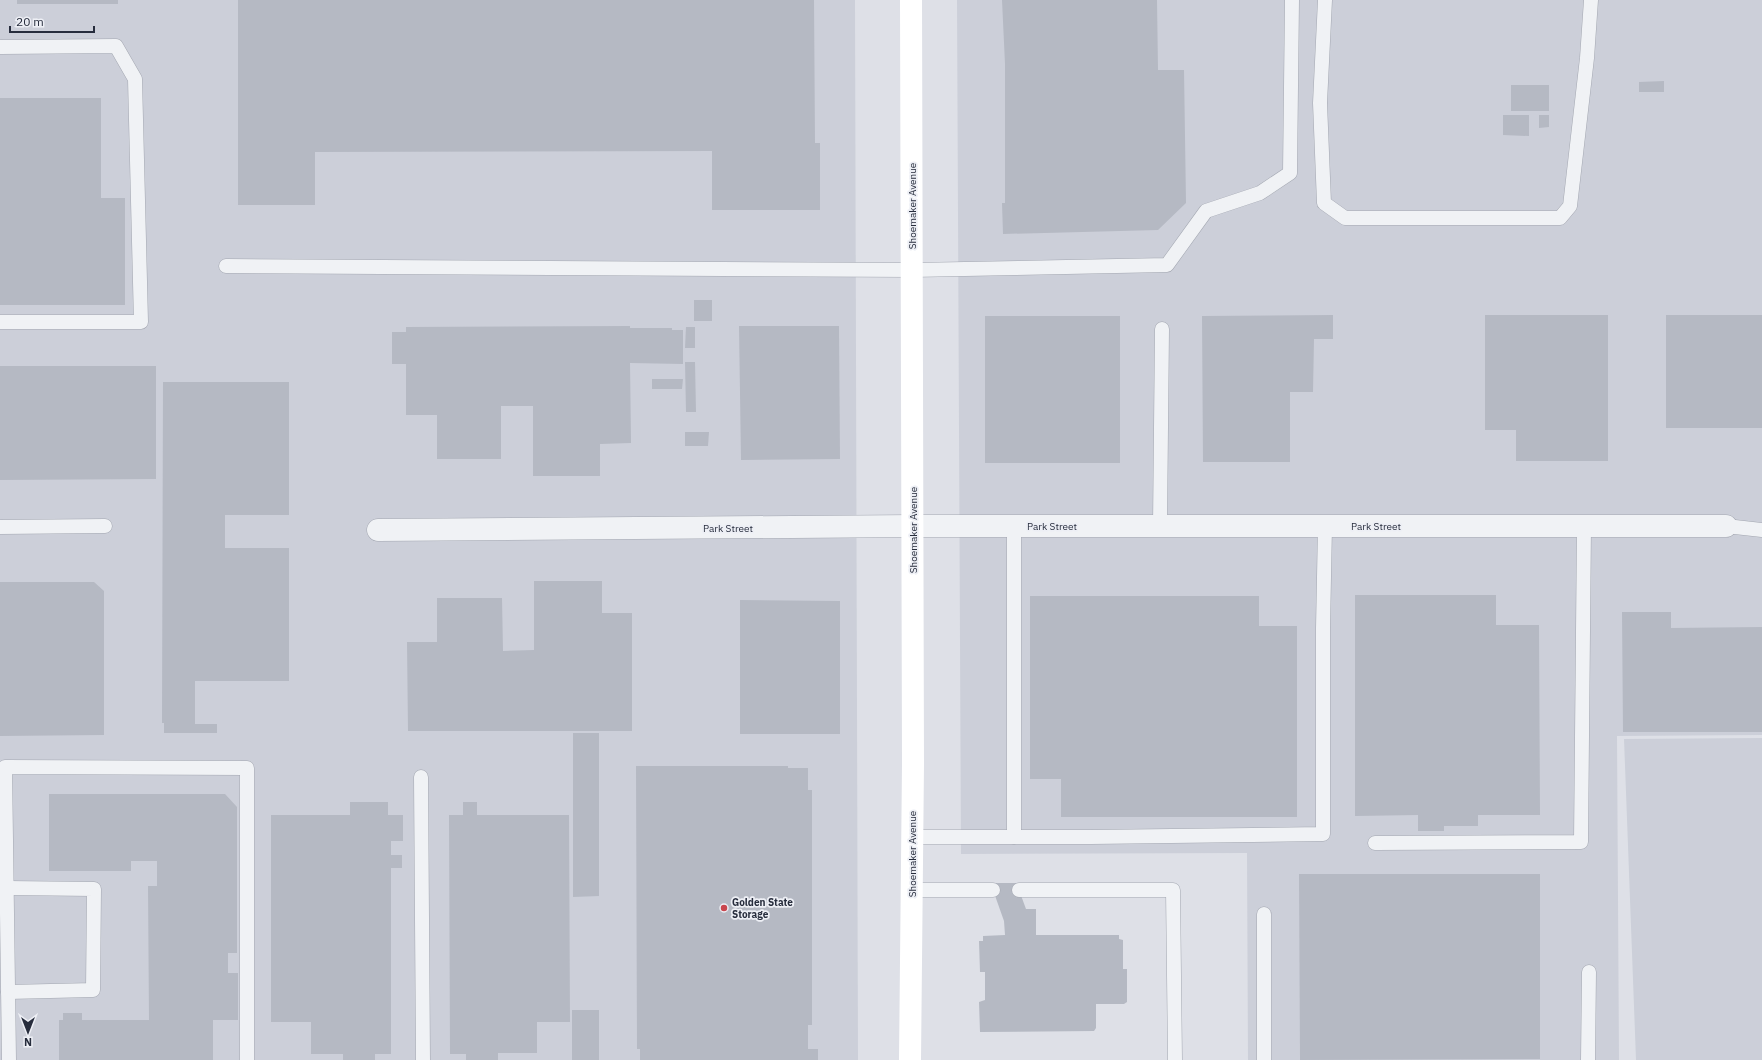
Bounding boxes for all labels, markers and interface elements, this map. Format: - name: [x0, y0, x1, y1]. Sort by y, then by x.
- scale bar: [10, 8, 94, 34]
- text: 20 m: [16, 14, 44, 29]
- street label: Shoemaker Avenue: [906, 162, 919, 249]
- street label: Shoemaker Avenue: [907, 486, 920, 573]
- street label: Park Street: [1027, 520, 1078, 533]
- street label: Park Street: [1351, 520, 1402, 533]
- street label: Park Street: [703, 522, 754, 535]
- street label: Shoemaker Avenue: [906, 810, 919, 897]
- place label: Golden State Storage: [732, 896, 793, 921]
- marker: Golden State Storage: [719, 903, 729, 913]
- north arrow: [8, 1012, 48, 1052]
- text: N: [24, 1035, 32, 1049]

